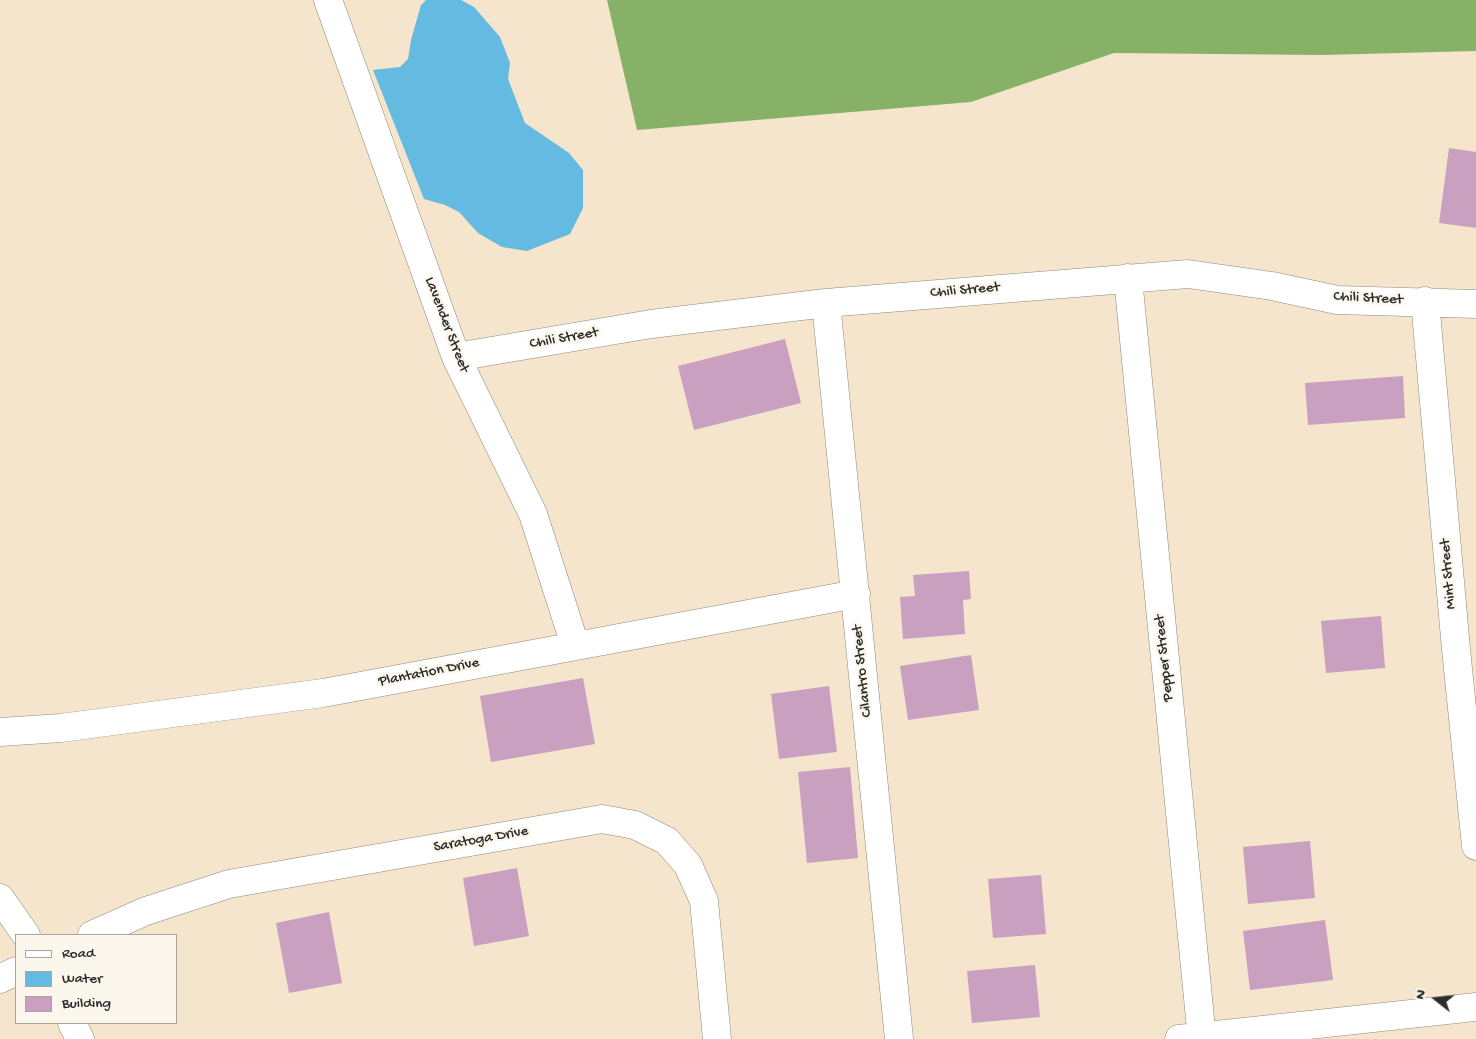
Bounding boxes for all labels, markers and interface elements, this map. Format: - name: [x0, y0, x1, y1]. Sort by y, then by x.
- street label: Lavender Street: [420, 275, 472, 375]
- street label: Chili Street: [930, 279, 1000, 303]
- street label: Chili Street: [1333, 288, 1403, 310]
- street label: Chili Street: [528, 324, 600, 354]
- street label: Mint Street: [1437, 538, 1461, 610]
- street label: Pepper Street: [1151, 614, 1179, 702]
- street label: Cilantro Street: [849, 624, 877, 718]
- street label: Plantation Drive: [377, 654, 481, 692]
- street label: Saratoga Drive: [432, 823, 530, 857]
- legend: [15, 934, 178, 1024]
- text: Road: [62, 945, 95, 963]
- text: Water: [62, 970, 102, 988]
- north arrow: [1411, 974, 1461, 1024]
- text: N: [1412, 988, 1431, 1001]
- text: Building: [62, 995, 111, 1013]

